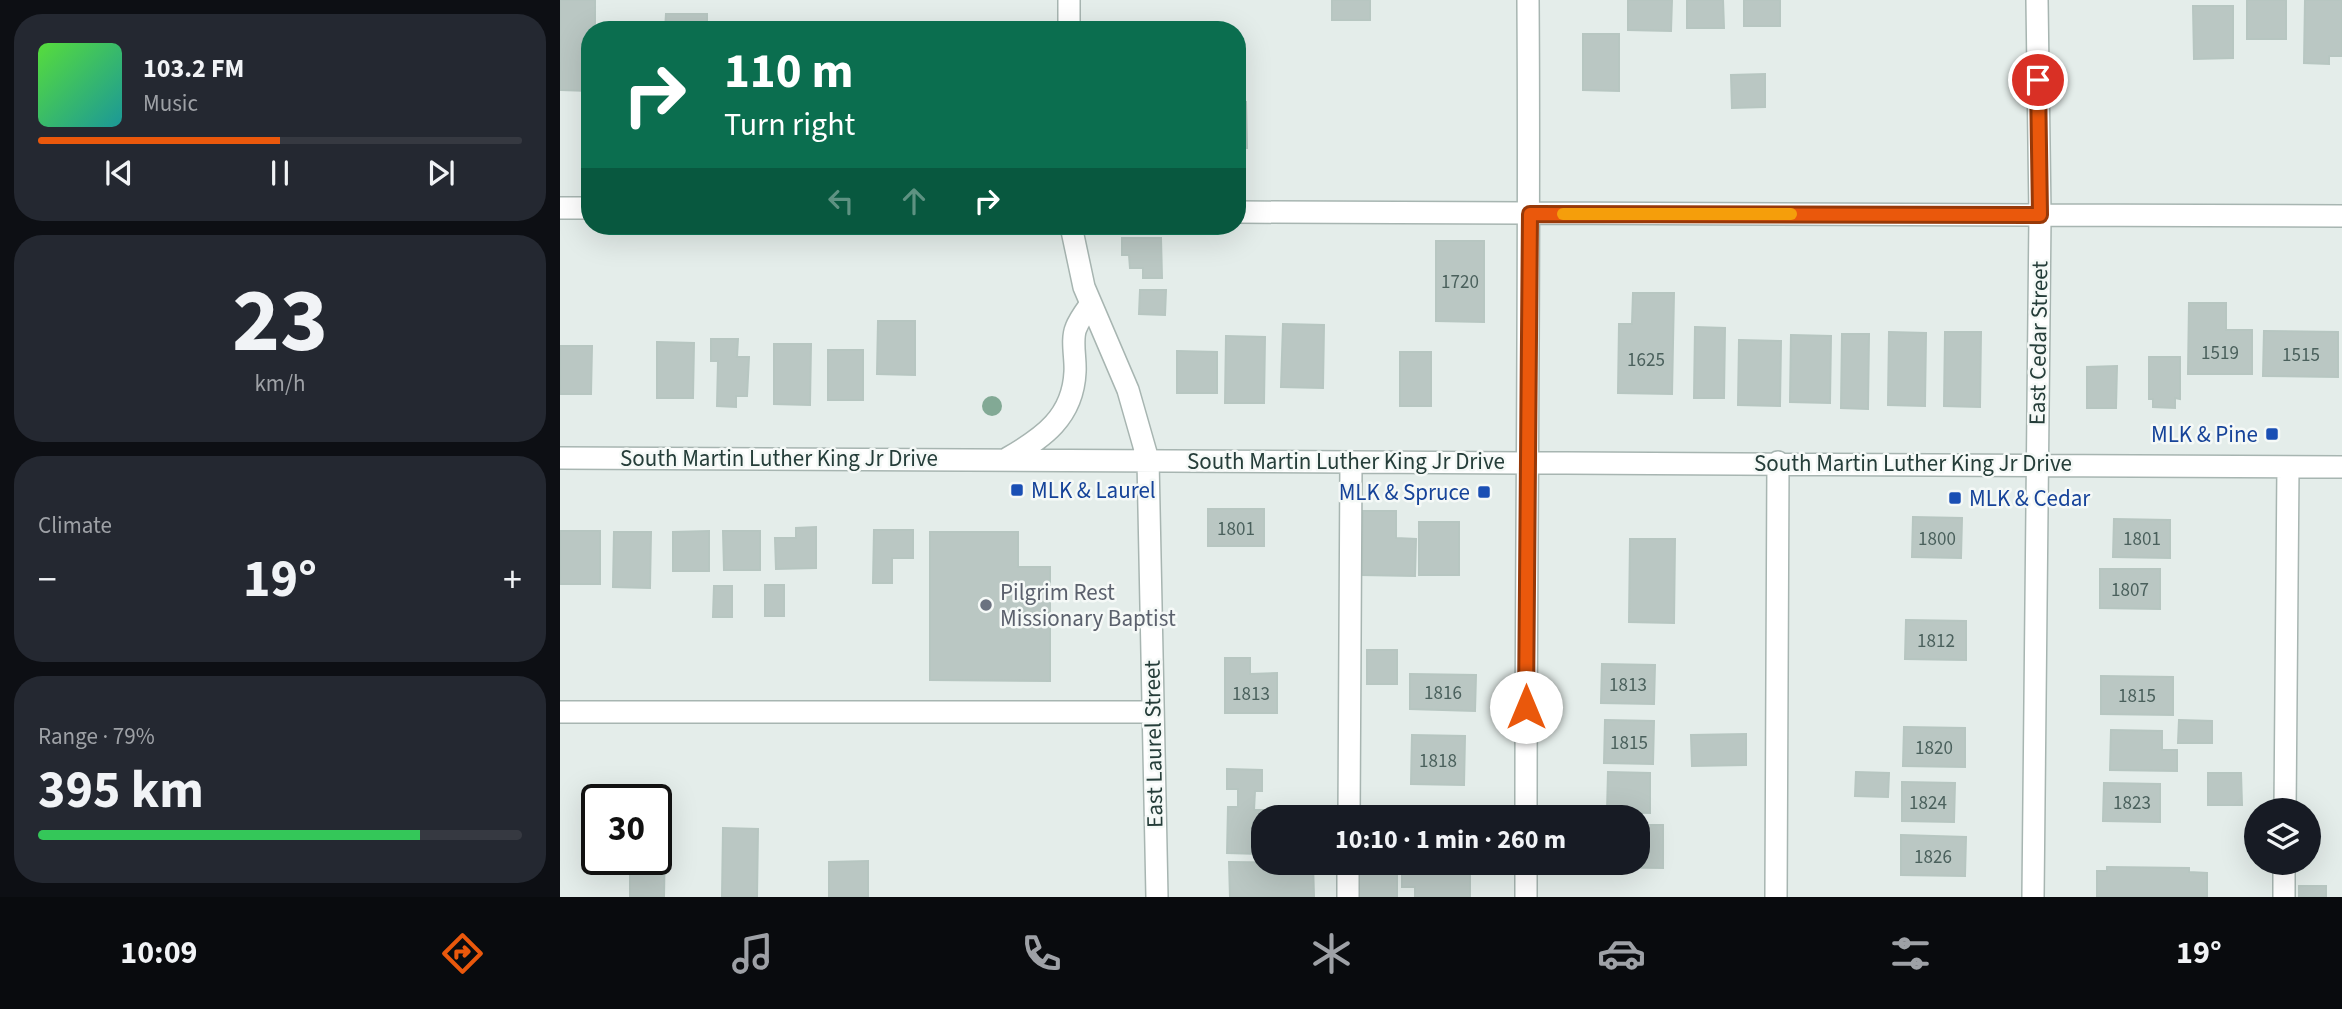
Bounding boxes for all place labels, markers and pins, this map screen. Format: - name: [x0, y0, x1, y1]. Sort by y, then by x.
- pin: [2008, 50, 2068, 110]
- place label: MLK & Pine: [2151, 418, 2258, 451]
- marker: MLK & Pine: [2264, 426, 2280, 442]
- place label: MLK & Laurel: [1031, 474, 1156, 507]
- place label: MLK & Spruce: [1339, 476, 1470, 509]
- marker: MLK & Laurel: [1009, 482, 1025, 498]
- place label: MLK & Cedar: [1969, 482, 2091, 515]
- marker: MLK & Spruce: [1476, 484, 1492, 500]
- marker: MLK & Cedar: [1947, 490, 1963, 506]
- place label: Pilgrim Rest Missionary Baptist: [1000, 576, 1176, 635]
- marker: Pilgrim Rest Missionary Baptist: [978, 597, 994, 613]

